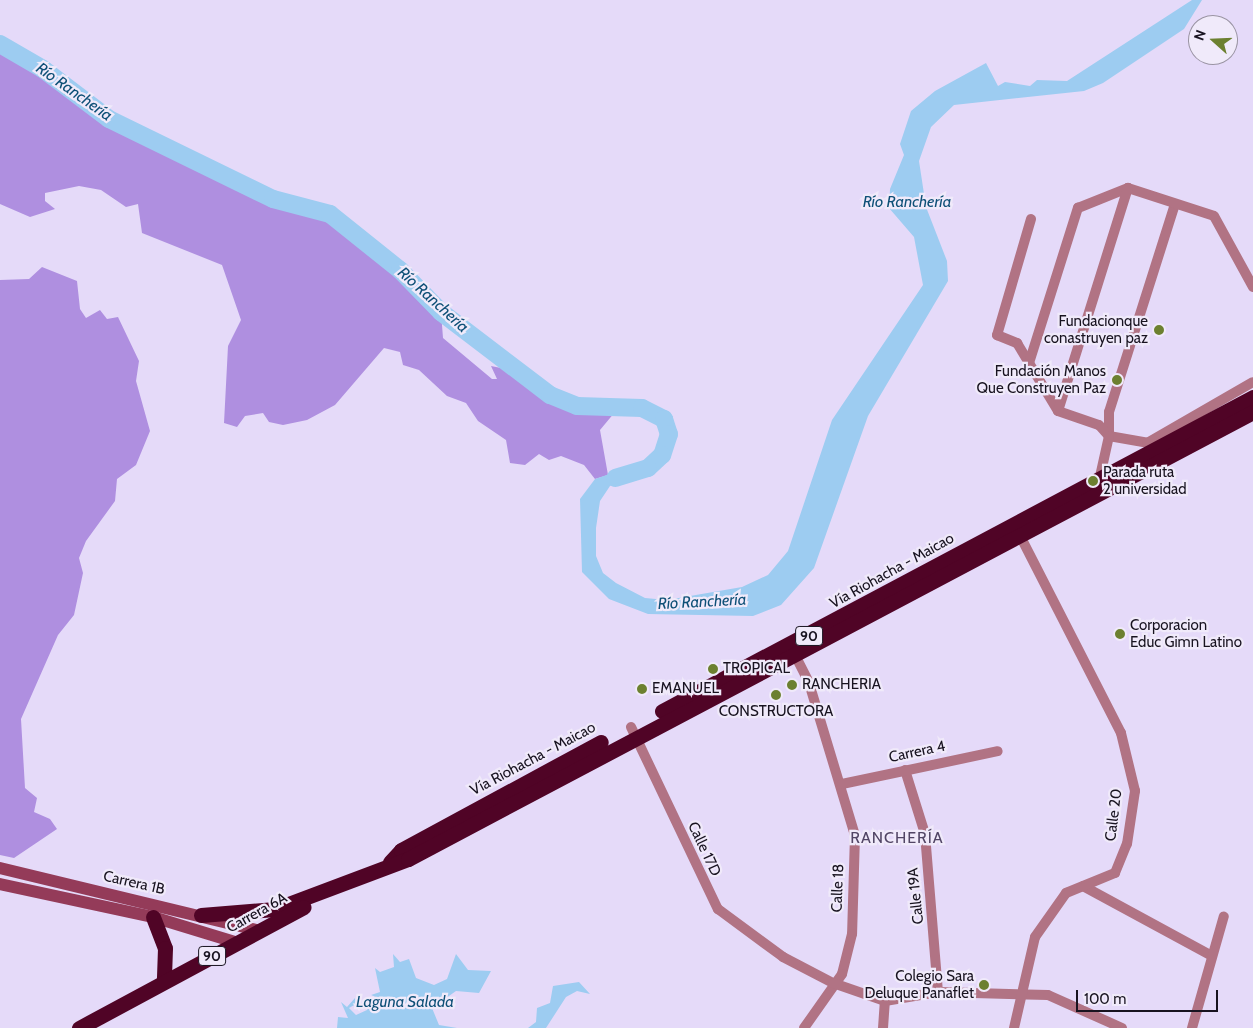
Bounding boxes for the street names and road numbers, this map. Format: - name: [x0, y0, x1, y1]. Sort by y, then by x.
- street label: Vía Riohacha - Maicao: [827, 529, 957, 613]
- road number: 90: [794, 624, 824, 648]
- street label: Vía Riohacha - Maicao: [467, 718, 599, 800]
- street label: Carrera 4: [887, 737, 947, 767]
- street label: Calle 20: [1102, 788, 1126, 842]
- street label: Calle 17D: [684, 819, 724, 879]
- street label: Calle 18: [828, 863, 848, 913]
- street label: Carrera 1B: [102, 867, 166, 899]
- street label: Calle 19A: [904, 867, 928, 925]
- street label: Carrera 6A: [224, 889, 290, 937]
- road number: 90: [197, 944, 227, 968]

